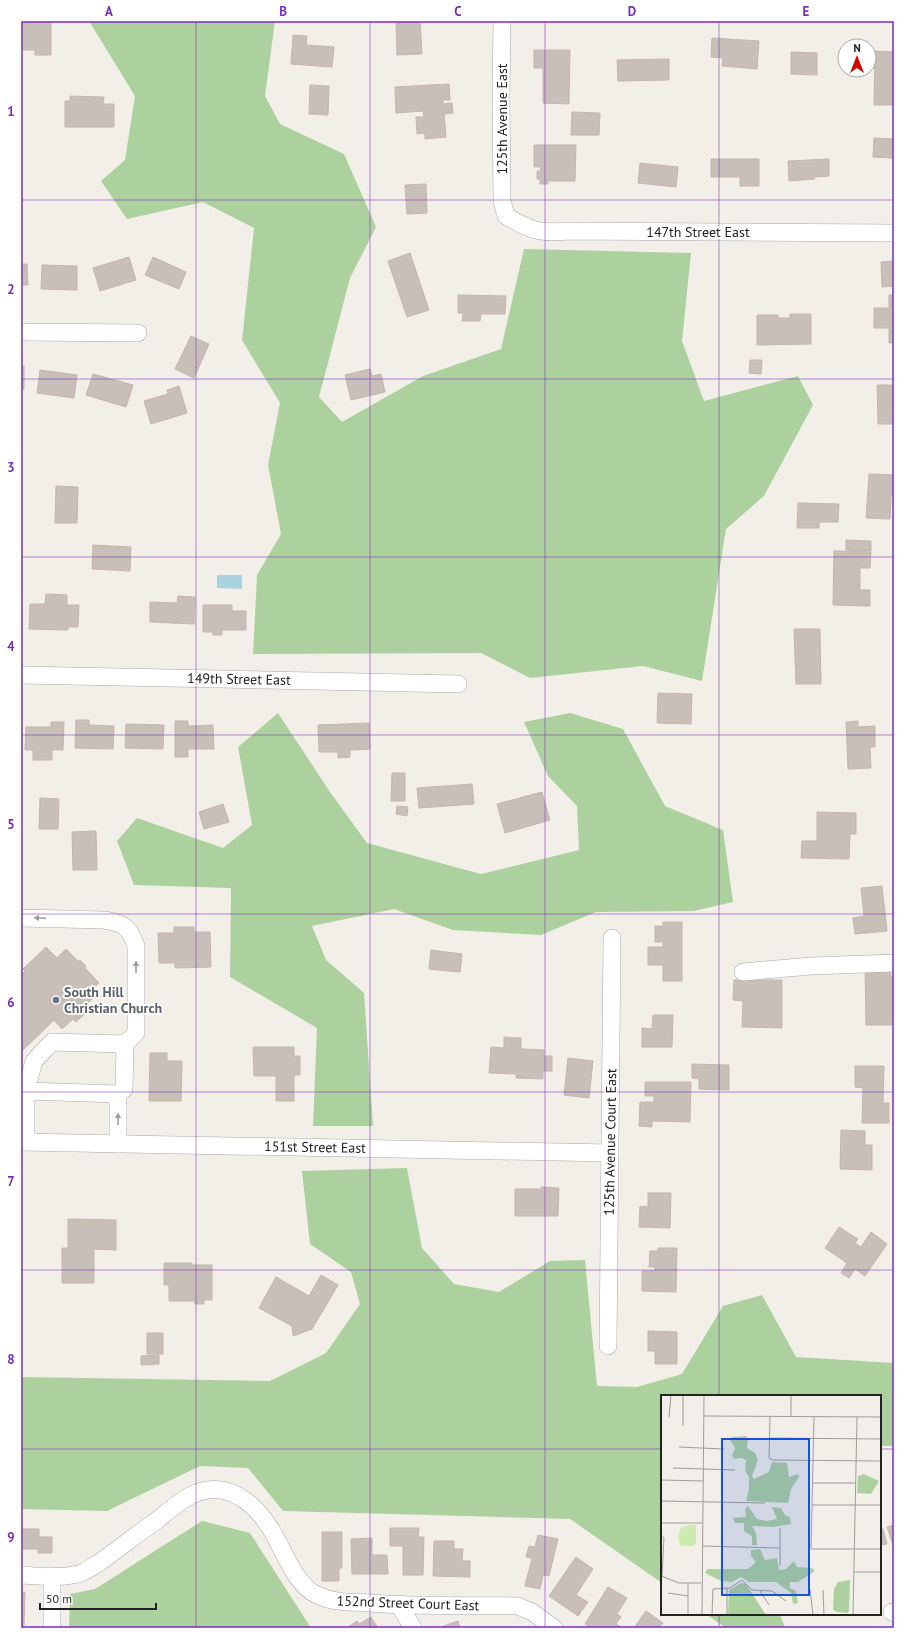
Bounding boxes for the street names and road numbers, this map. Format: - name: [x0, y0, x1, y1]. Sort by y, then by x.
- street label: 125th Avenue East: [493, 63, 511, 175]
- street label: 147th Street East: [646, 223, 750, 241]
- street label: 149th Street East: [187, 669, 291, 689]
- street label: 125th Avenue Court East: [600, 1068, 620, 1216]
- street label: 151st Street East: [264, 1137, 366, 1157]
- street label: 152nd Street Court East: [336, 1592, 480, 1614]

